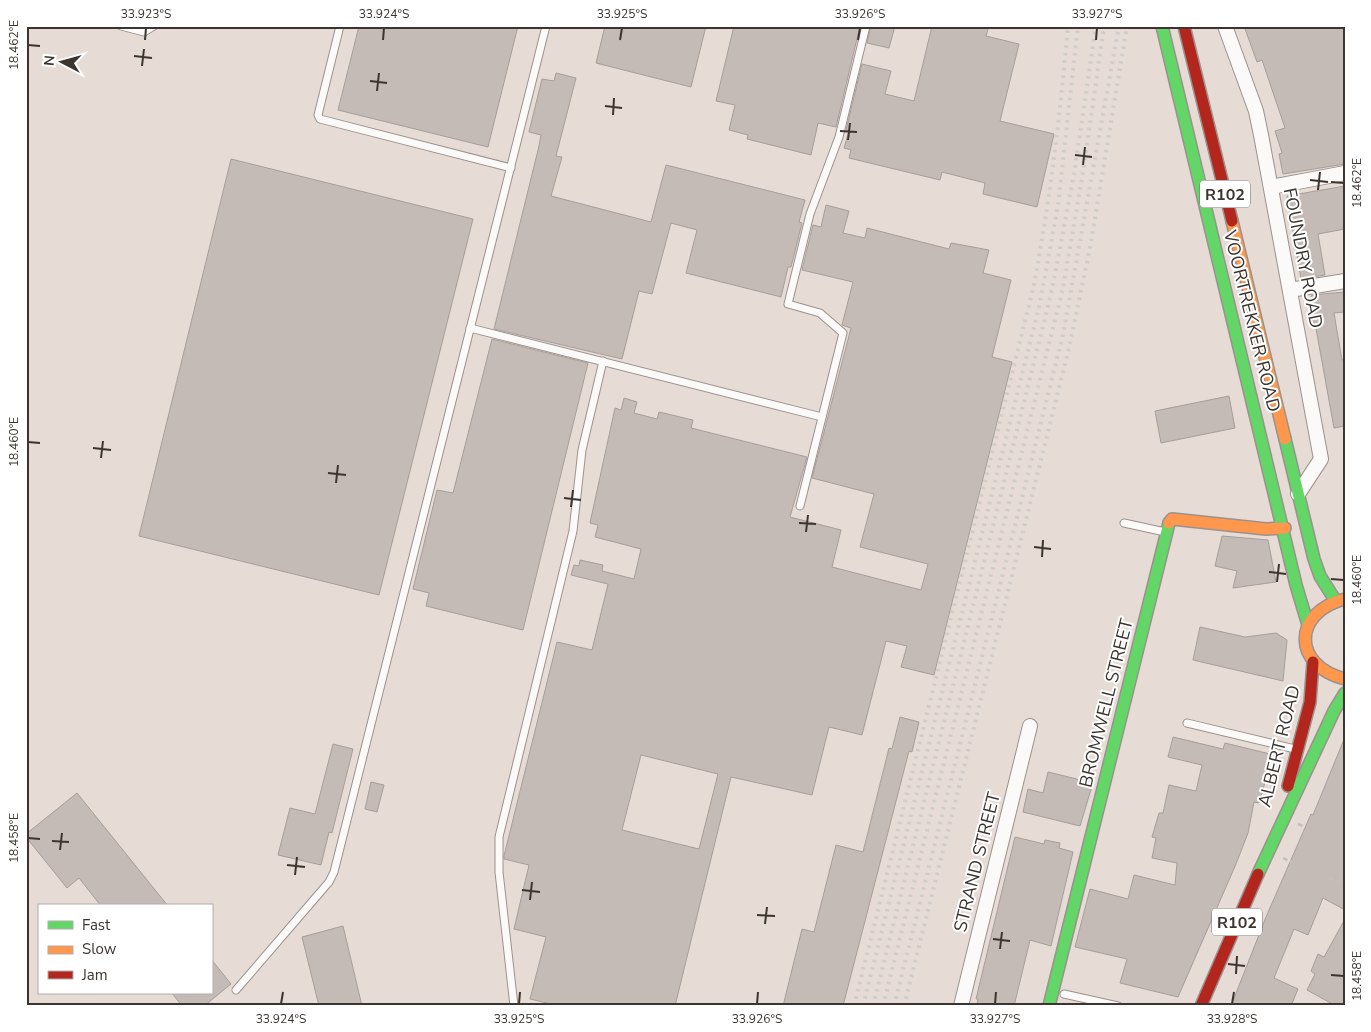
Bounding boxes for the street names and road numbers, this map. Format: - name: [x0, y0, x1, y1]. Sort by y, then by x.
- road number: R102: [1200, 180, 1250, 208]
- street label: FOUNDRY ROAD: [1278, 186, 1328, 330]
- street label: VOORTREKKER ROAD: [1218, 227, 1286, 414]
- street label: BROMWELL STREET: [1073, 616, 1139, 790]
- street label: ALBERT ROAD: [1252, 683, 1306, 809]
- street label: STRAND STREET: [948, 789, 1006, 934]
- road number: R102: [1212, 909, 1262, 936]

